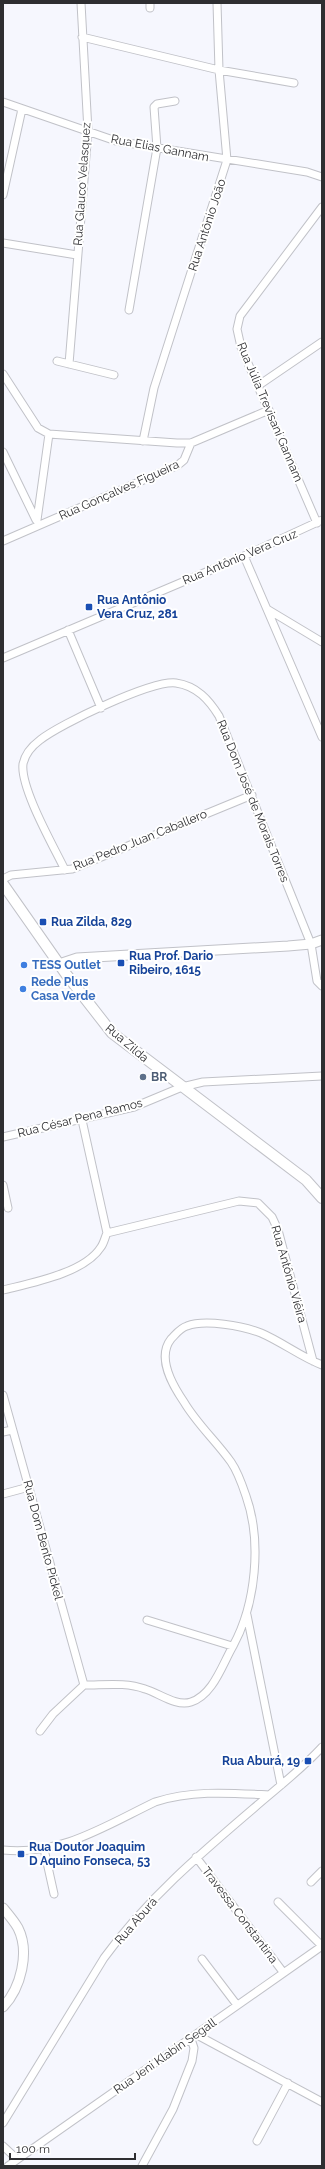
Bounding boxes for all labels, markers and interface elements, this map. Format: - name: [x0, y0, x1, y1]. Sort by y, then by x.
- street label: Rua Glauco Velasquez: [71, 122, 93, 246]
- street label: Rua Elias Gannam: [110, 132, 210, 164]
- street label: Rua Antônio João: [185, 177, 229, 273]
- street label: Rua Júlia Trevisani Gannam: [234, 340, 306, 484]
- street label: Rua Gonçalves Figueira: [57, 457, 181, 523]
- street label: Rua Antônio Vera Cruz: [181, 526, 300, 588]
- place label: Rua Antônio Vera Cruz, 281: [97, 593, 178, 621]
- marker: Rua Antônio Vera Cruz, 281: [84, 602, 94, 612]
- street label: Rua Dom José de Morais Torres: [214, 718, 292, 884]
- street label: Rua Pedro Juan Caballero: [71, 807, 209, 873]
- place label: Rua Zilda, 829: [51, 915, 132, 929]
- marker: Rua Zilda, 829: [38, 917, 48, 927]
- place label: Rua Prof. Dario Ribeiro, 1615: [129, 949, 213, 977]
- place label: TESS Outlet: [32, 958, 101, 972]
- marker: Rua Prof. Dario Ribeiro, 1615: [116, 958, 126, 968]
- marker: TESS Outlet: [19, 960, 29, 970]
- place label: Rede Plus Casa Verde: [31, 975, 95, 1003]
- marker: Rede Plus Casa Verde: [18, 984, 28, 994]
- street label: Rua Zilda: [103, 1021, 151, 1065]
- place label: BR: [151, 1070, 167, 1084]
- marker: BR: [138, 1072, 148, 1082]
- street label: Rua César Pena Ramos: [16, 1096, 144, 1140]
- street label: Rua Antônio Viêira: [268, 1224, 310, 1324]
- street label: Rua Dom Bento Pickel: [20, 1479, 66, 1602]
- place label: Rua Aburá, 19: [222, 1754, 300, 1768]
- marker: Rua Aburá, 19: [303, 1756, 313, 1766]
- place label: Rua Doutor Joaquim D Aquino Fonseca, 53: [29, 1840, 151, 1868]
- marker: Rua Doutor Joaquim D Aquino Fonseca, 53: [16, 1849, 26, 1859]
- street label: Travessa Constantina: [199, 1864, 281, 1966]
- street label: Rua Aburá: [112, 1895, 160, 1947]
- street label: Rua Jeni Klabin Segall: [111, 2015, 220, 2097]
- scale bar: [10, 2135, 135, 2161]
- text: 100 m: [16, 2142, 50, 2156]

